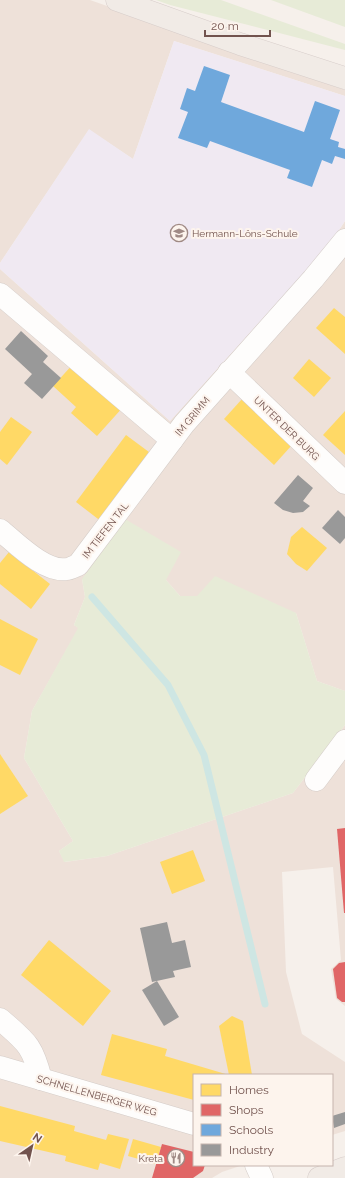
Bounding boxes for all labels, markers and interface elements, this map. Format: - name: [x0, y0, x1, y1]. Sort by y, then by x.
- scale bar: [205, 12, 270, 38]
- text: 20 m: [211, 19, 239, 33]
- school or university icon: Hermann-Löns-Schule: [169, 223, 189, 243]
- place label: Hermann-Löns-Schule: [192, 228, 298, 239]
- street label: UNTER DER BURG: [252, 394, 322, 462]
- street label: IM GRIMM: [173, 395, 212, 438]
- street label: IM TIEFEN TAL: [80, 500, 131, 561]
- street label: SCHNELLENBERGER WEG: [36, 1073, 158, 1118]
- legend: [193, 1074, 333, 1166]
- text: Homes: [229, 1083, 269, 1097]
- text: Shops: [229, 1103, 264, 1117]
- text: Schools: [229, 1123, 273, 1137]
- north arrow: [12, 1126, 52, 1166]
- text: N: [30, 1130, 44, 1146]
- text: Industry: [229, 1143, 275, 1157]
- restaurant icon: Kreta: [166, 1148, 186, 1168]
- place label: Kreta: [139, 1153, 163, 1164]

